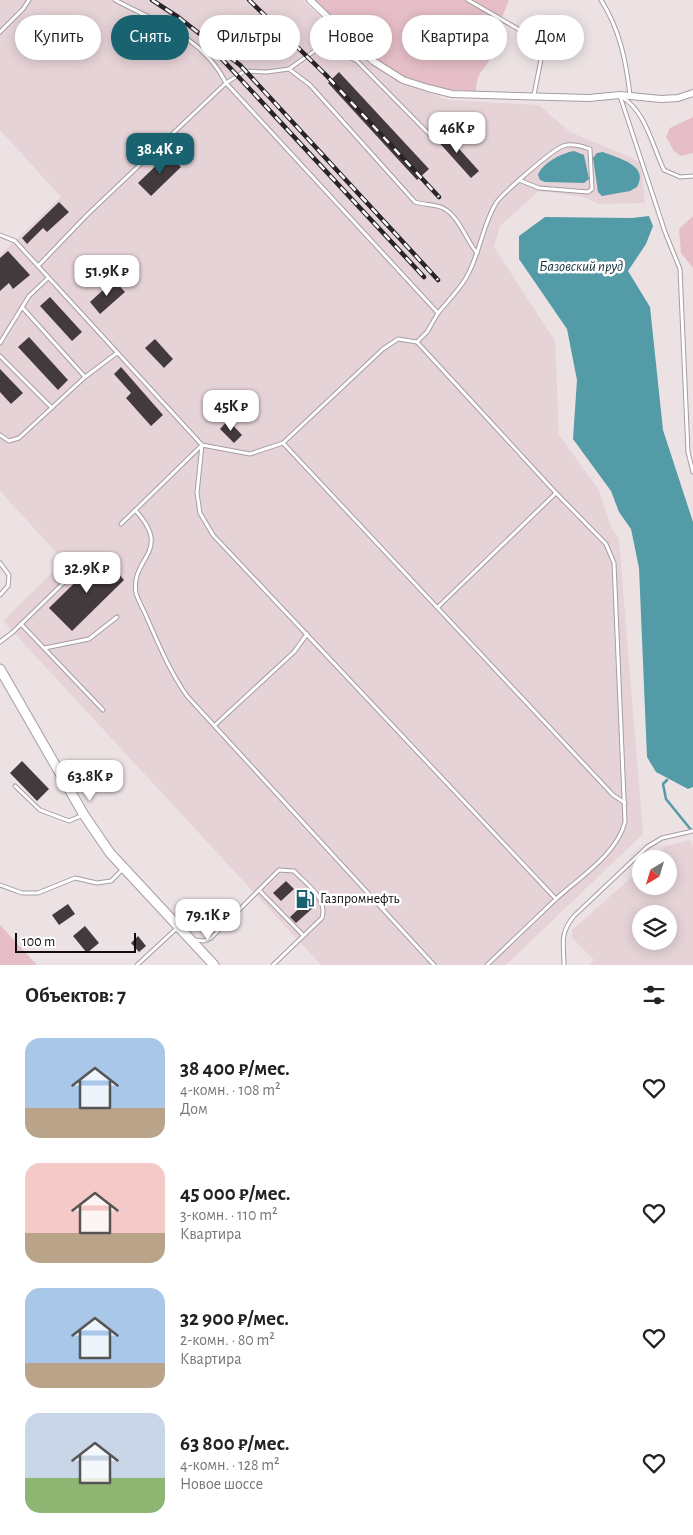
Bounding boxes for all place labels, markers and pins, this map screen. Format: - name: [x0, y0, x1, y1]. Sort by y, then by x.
- pin: 46K ₽: [422, 112, 492, 154]
- pin: 38.4K ₽: [114, 132, 206, 175]
- pin: 51.9K ₽: [61, 254, 153, 297]
- pin: 45K ₽: [196, 390, 266, 432]
- pin: 32.9K ₽: [41, 552, 133, 594]
- pin: 63.8K ₽: [44, 760, 136, 802]
- fuel station icon: Газпромнефть: [294, 888, 316, 910]
- place label: Газпромнефть: [320, 892, 399, 906]
- pin: 79.1K ₽: [162, 898, 254, 941]

